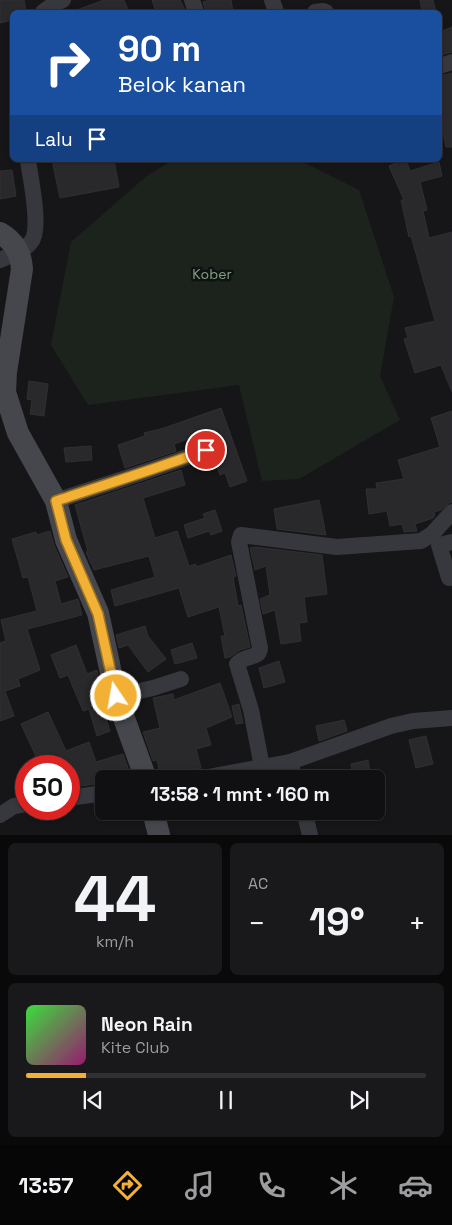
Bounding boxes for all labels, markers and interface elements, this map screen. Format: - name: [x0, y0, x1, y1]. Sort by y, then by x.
- text: 90 m: [118, 27, 201, 71]
- icon: right: [35, 30, 100, 95]
- text: Belok kanan: [118, 70, 246, 98]
- icon: arrive: [83, 125, 111, 153]
- text: Lalu: [35, 127, 73, 152]
- park label: Kober: [192, 265, 232, 283]
- pin: [185, 429, 227, 471]
- icon: arrive: [192, 436, 220, 464]
- position arrow: [89, 669, 141, 721]
- speed limit sign: 50: [15, 755, 80, 820]
- text: 13:58 · 1 mnt · 160 m: [150, 782, 330, 807]
- text: 44: [74, 857, 156, 940]
- text: AC: [248, 873, 268, 894]
- text: 19°: [309, 898, 365, 946]
- text: −: [248, 905, 265, 941]
- text: +: [409, 905, 426, 941]
- text: km/h: [96, 931, 134, 952]
- text: Neon Rain: [101, 1012, 193, 1037]
- text: Kite Club: [101, 1037, 170, 1058]
- icon: previous: [79, 1086, 107, 1114]
- icon: pause: [212, 1086, 240, 1114]
- icon: next: [345, 1086, 373, 1114]
- icon: directions: [110, 1168, 145, 1203]
- icon: music: [182, 1168, 217, 1203]
- icon: phone: [254, 1168, 289, 1203]
- icon: climate: [326, 1168, 361, 1203]
- icon: car: [398, 1168, 433, 1203]
- text: 13:57: [18, 1171, 74, 1199]

